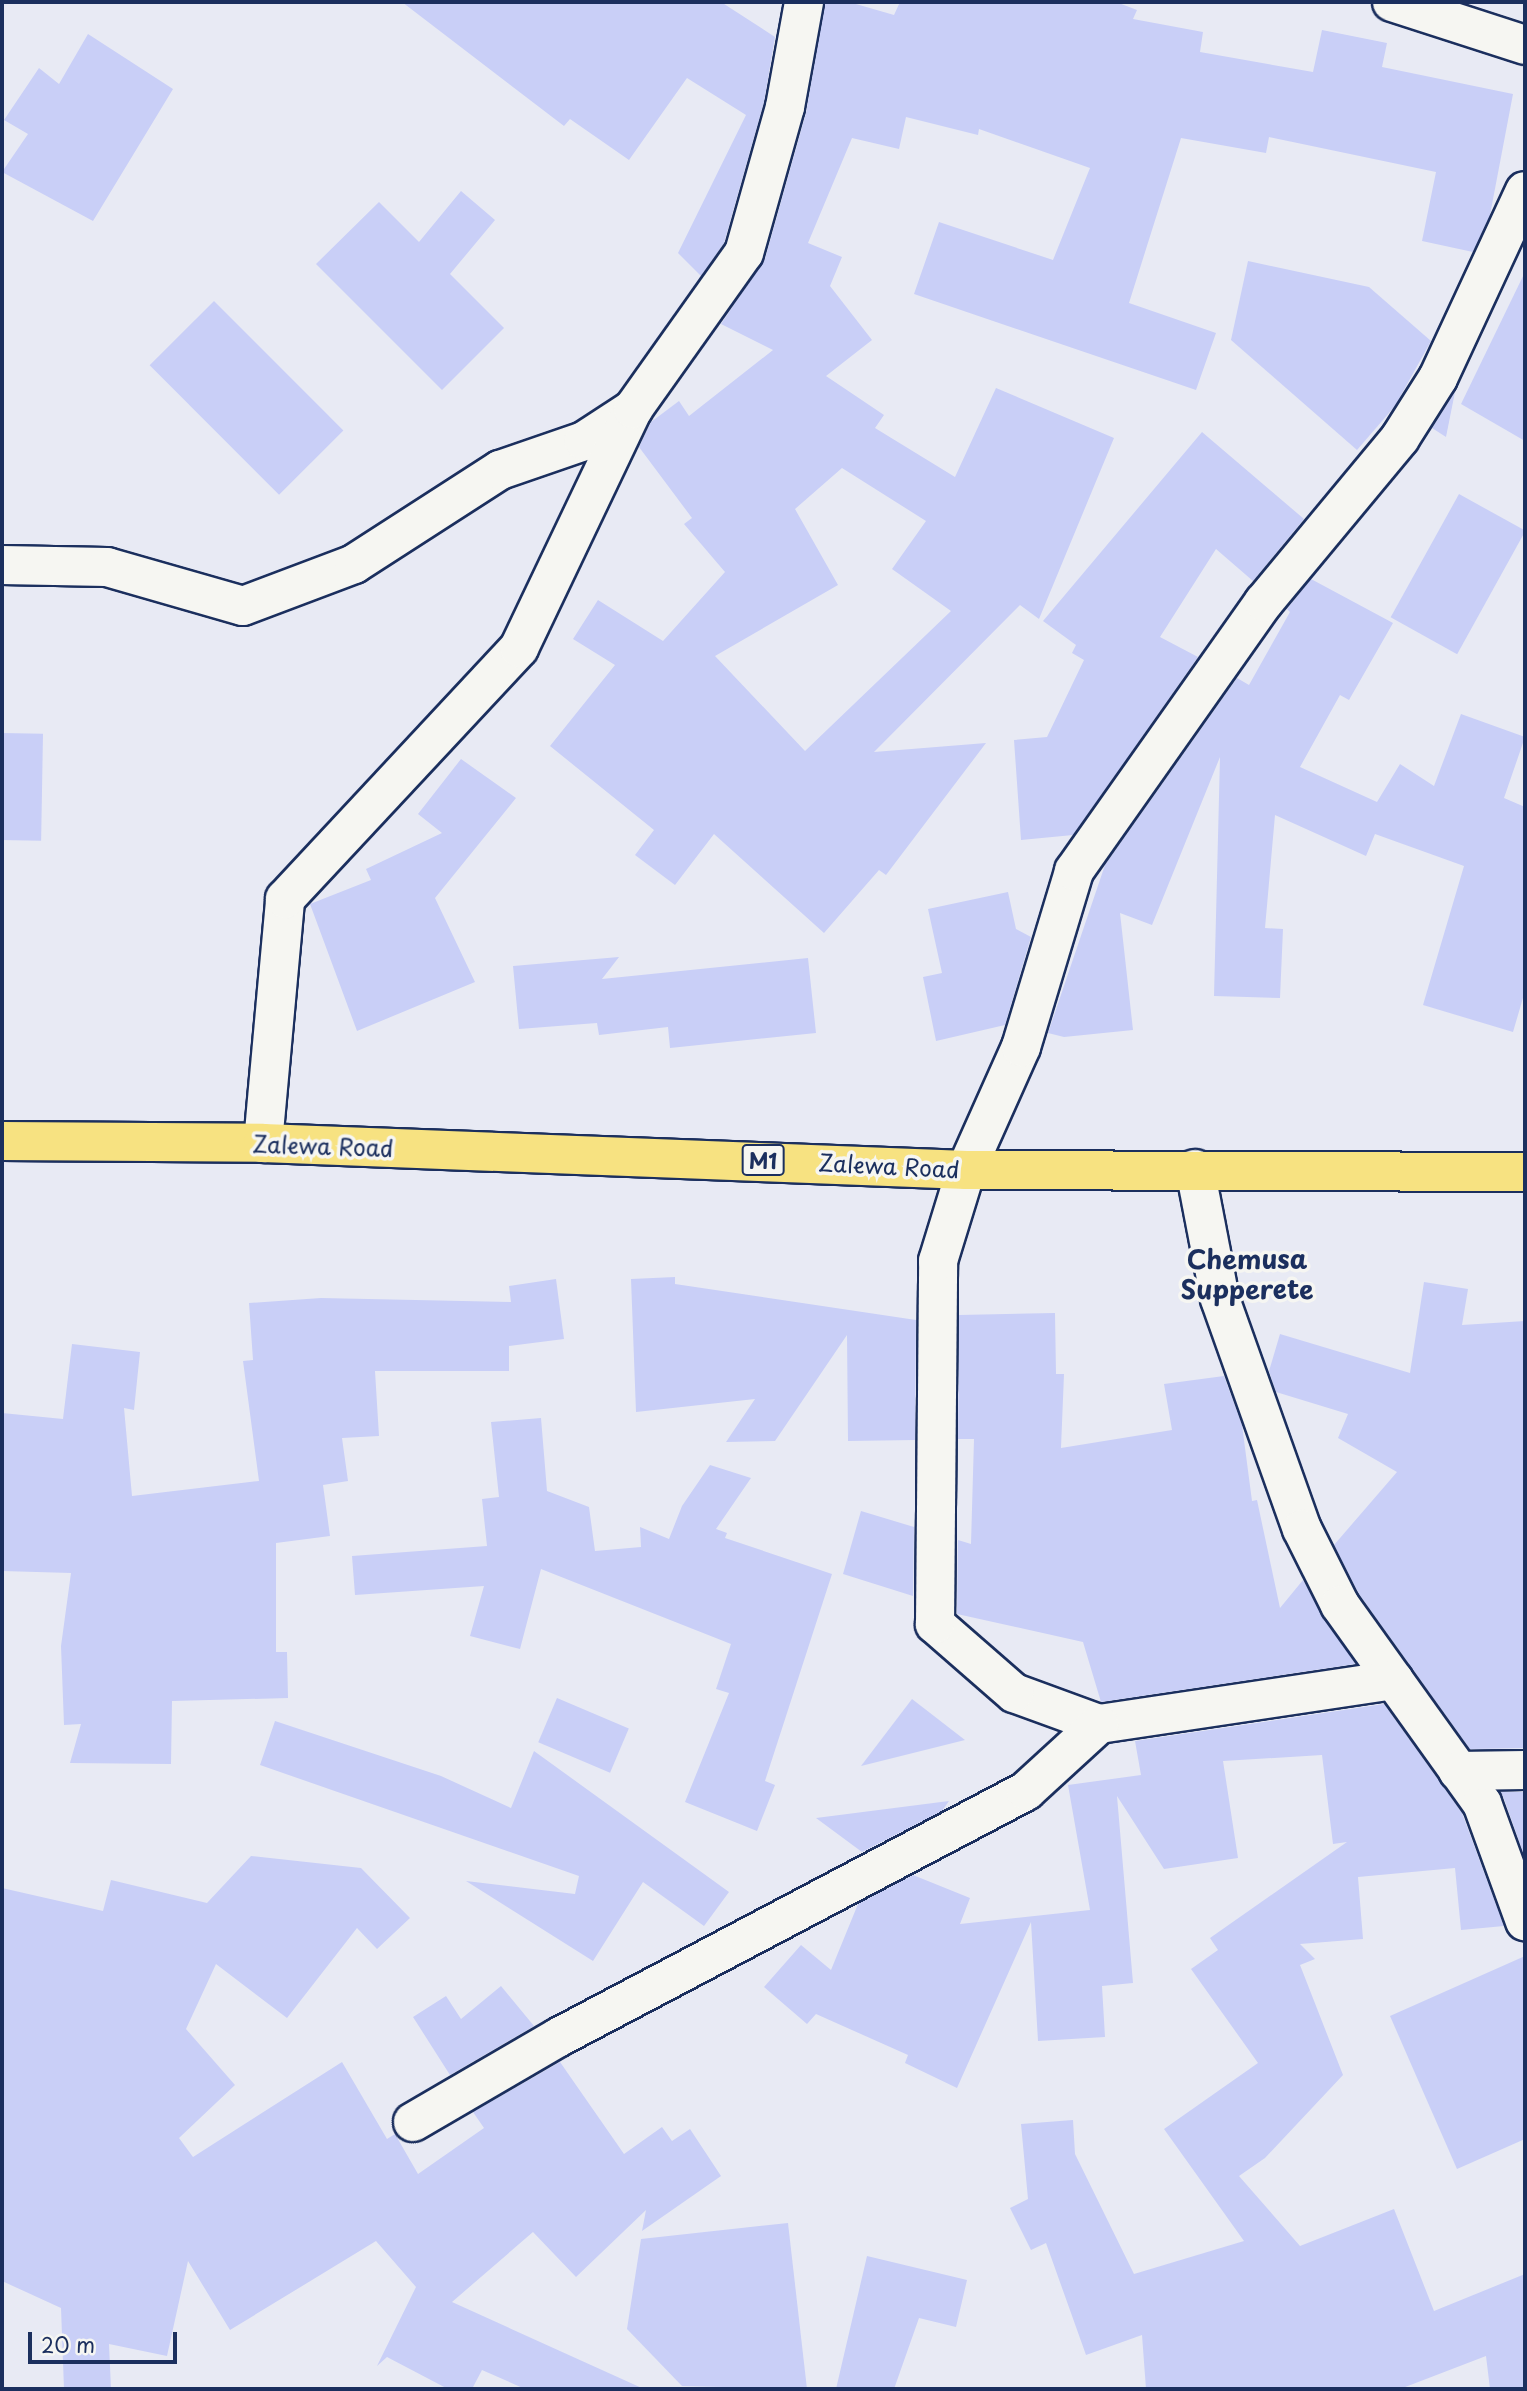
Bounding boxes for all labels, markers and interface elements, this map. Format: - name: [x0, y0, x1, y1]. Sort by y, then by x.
- street label: Zalewa Road: [252, 1130, 394, 1162]
- road number: M1: [740, 1142, 786, 1178]
- street label: Zalewa Road: [817, 1149, 961, 1183]
- district label: Chemusa Supperete: [1180, 1243, 1314, 1304]
- scale bar: [32, 2318, 180, 2362]
- text: 20 m: [41, 2328, 95, 2360]

